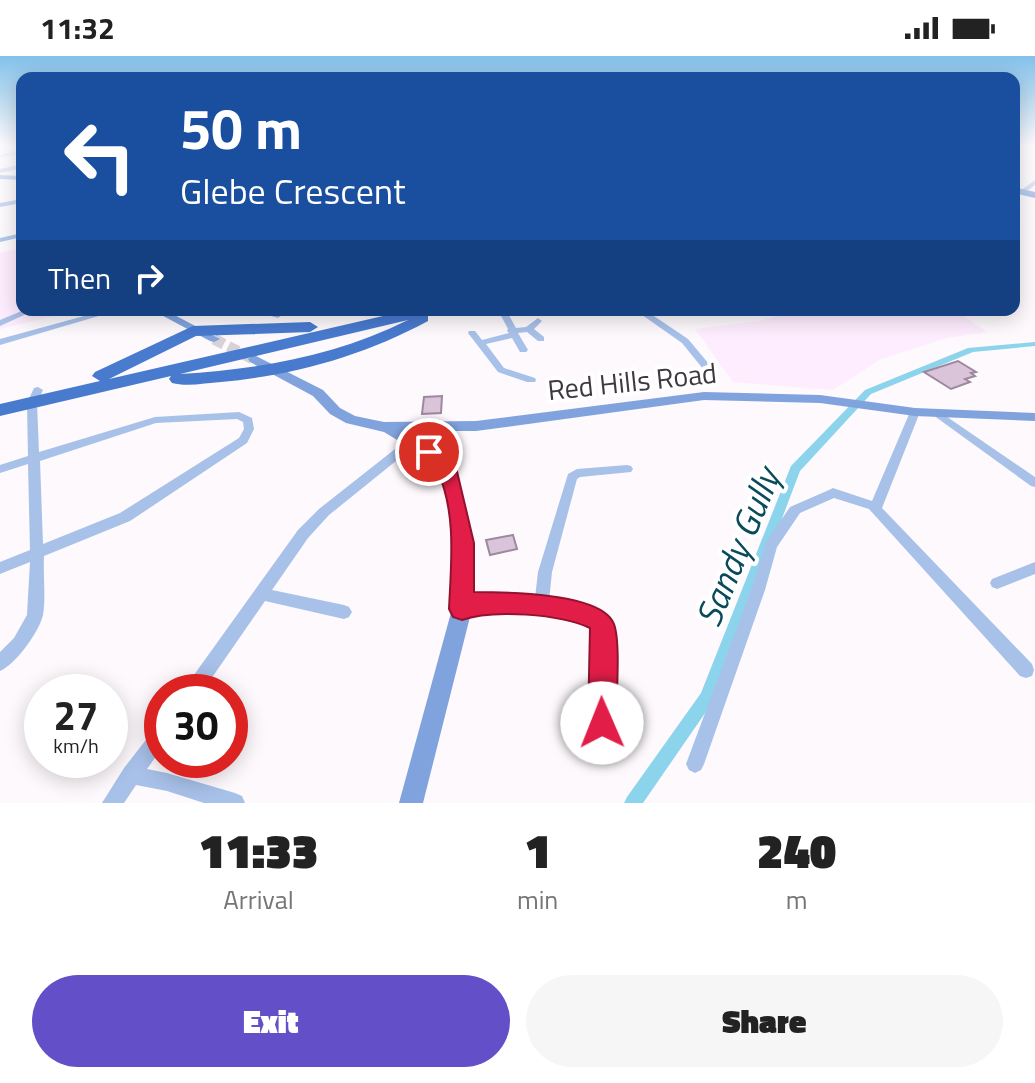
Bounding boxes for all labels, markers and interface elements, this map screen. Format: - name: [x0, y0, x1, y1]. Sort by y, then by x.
- text: 11:32: [40, 5, 115, 51]
- text: 50 m: [180, 86, 302, 171]
- icon: left: [48, 104, 152, 208]
- text: Glebe Crescent: [180, 163, 406, 218]
- text: Then: [48, 255, 111, 301]
- icon: right: [127, 256, 171, 300]
- street label: Red Hills Road: [545, 351, 719, 411]
- pin: [395, 418, 463, 486]
- icon: arrive: [407, 430, 451, 474]
- water label: Sandy Gully: [680, 456, 795, 634]
- speed limit sign: 30: [144, 674, 248, 778]
- position arrow: [560, 681, 644, 765]
- text: 27: [54, 685, 98, 746]
- text: km/h: [53, 730, 99, 761]
- text: 11:33: [199, 814, 318, 887]
- text: 1: [524, 814, 551, 887]
- text: 240: [757, 814, 836, 887]
- text: Arrival: [223, 880, 294, 919]
- text: min: [517, 880, 558, 919]
- text: m: [786, 880, 808, 919]
- button: Exit: [32, 975, 510, 1067]
- button: Share: [526, 975, 1003, 1067]

